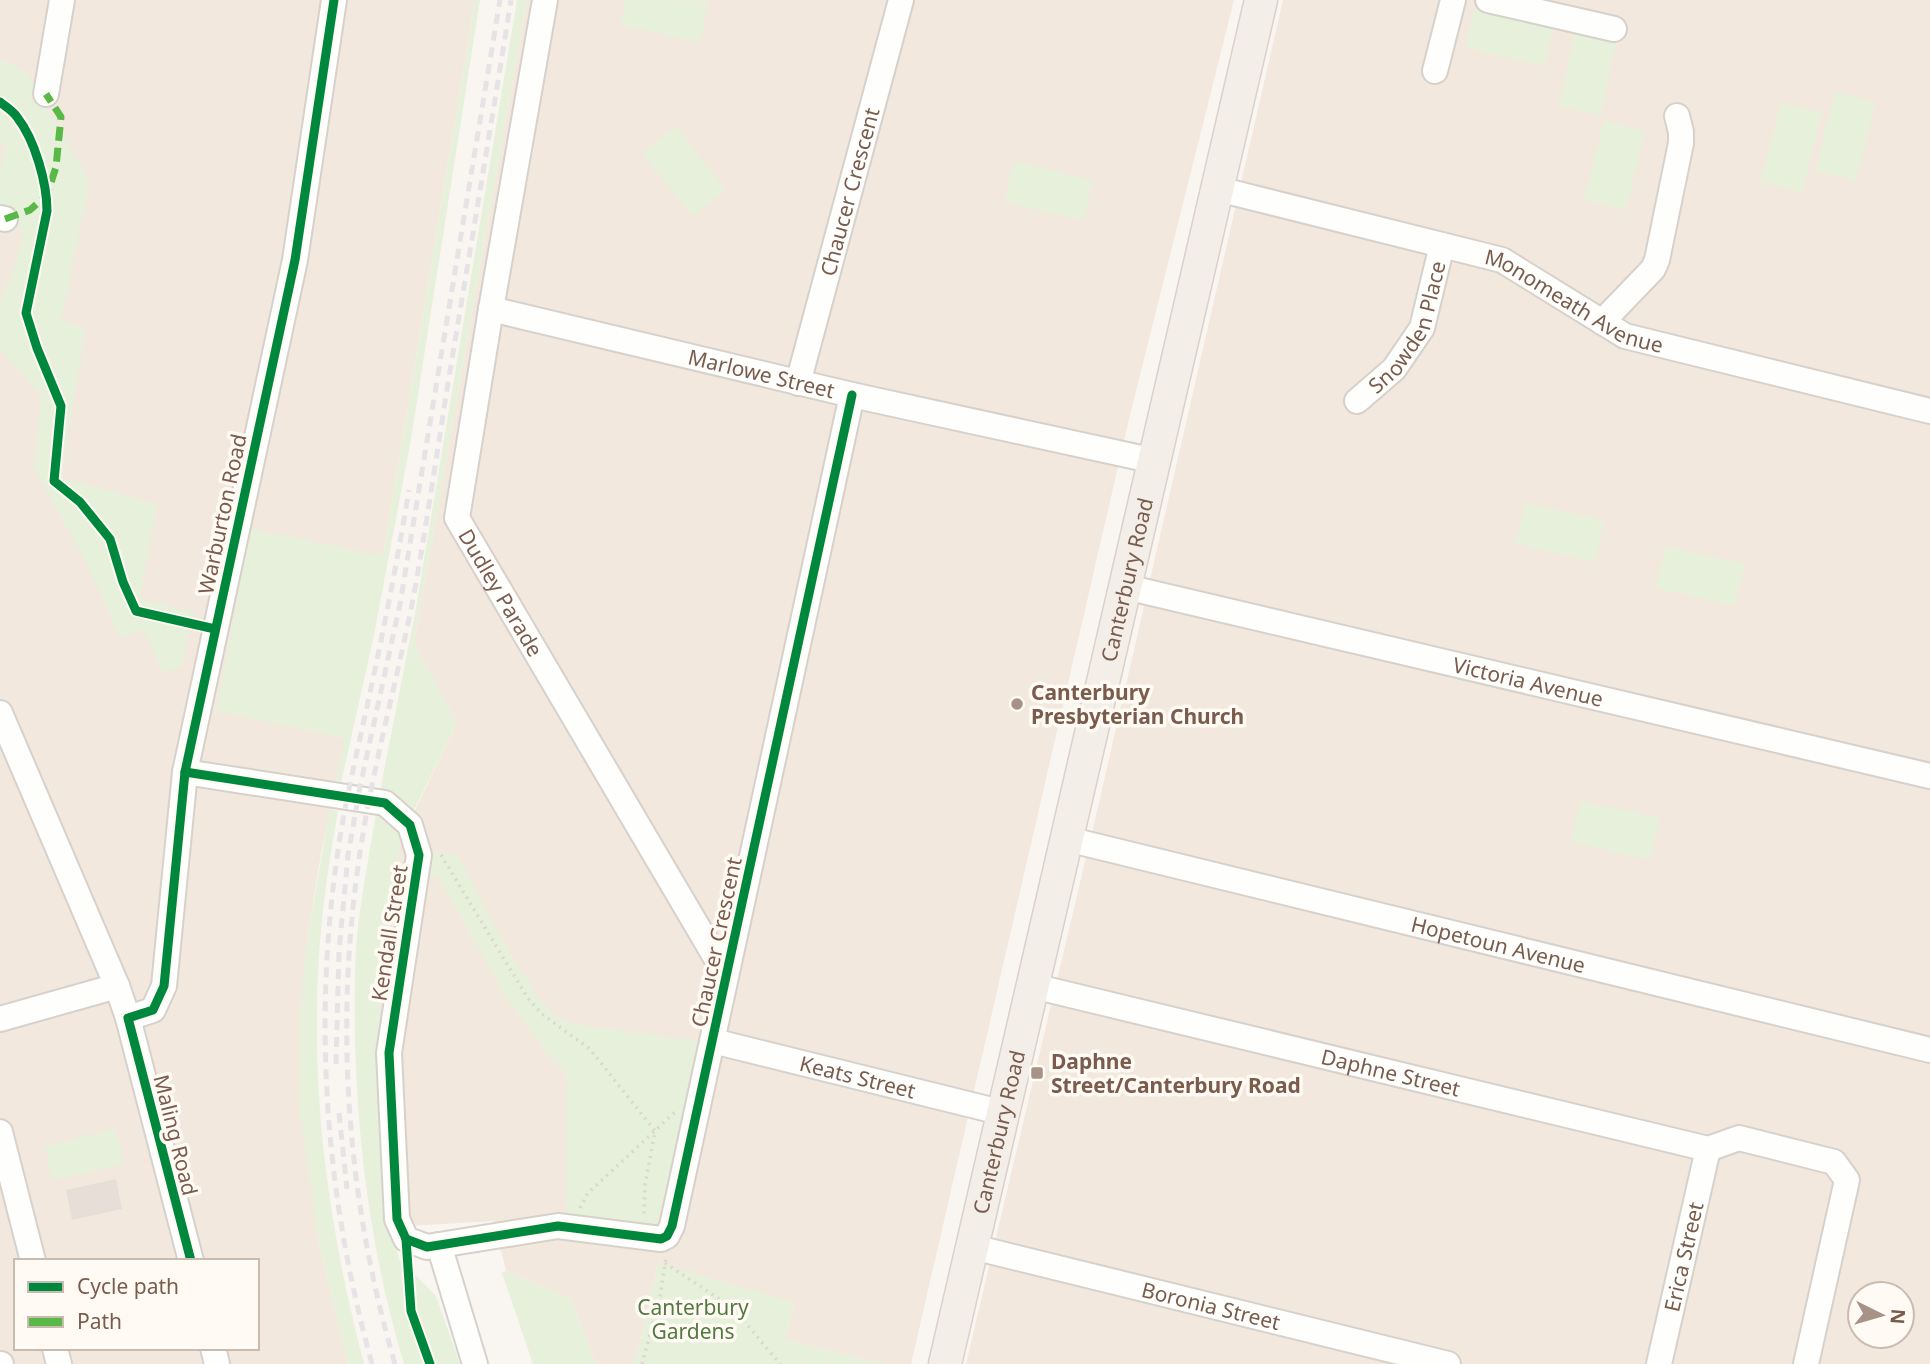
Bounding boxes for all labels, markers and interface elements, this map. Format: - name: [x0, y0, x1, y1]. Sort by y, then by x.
- street label: Chaucer Crescent: [813, 104, 886, 279]
- street label: Monomeath Avenue: [1482, 242, 1666, 359]
- street label: Snowden Place: [1362, 258, 1452, 399]
- street label: Marlowe Street: [685, 342, 838, 404]
- street label: Warburton Road: [191, 431, 253, 597]
- street label: Canterbury Road: [1094, 495, 1159, 664]
- street label: Dudley Parade: [452, 524, 549, 662]
- street label: Victoria Avenue: [1450, 650, 1606, 713]
- place label: Canterbury Presbyterian Church: [1031, 678, 1244, 730]
- marker: Canterbury Presbyterian Church: [1009, 696, 1025, 712]
- street label: Chaucer Crescent: [684, 854, 748, 1030]
- street label: Kendall Street: [364, 863, 414, 1003]
- street label: Hopetoun Avenue: [1408, 910, 1588, 979]
- street label: Daphne Street: [1318, 1042, 1463, 1103]
- street label: Canterbury Road: [966, 1047, 1031, 1217]
- place label: Daphne Street/Canterbury Road: [1051, 1047, 1301, 1099]
- street label: Keats Street: [797, 1049, 919, 1105]
- marker: Daphne Street/Canterbury Road: [1029, 1065, 1045, 1081]
- street label: Maling Road: [147, 1072, 205, 1198]
- street label: Erica Street: [1657, 1199, 1710, 1314]
- legend: [14, 1259, 259, 1350]
- text: Cycle path: [77, 1272, 179, 1300]
- street label: Boronia Street: [1139, 1275, 1283, 1336]
- north arrow: [1846, 1280, 1916, 1350]
- park label: Canterbury Gardens: [637, 1293, 749, 1345]
- text: Path: [77, 1307, 122, 1335]
- text: N: [1884, 1308, 1912, 1325]

